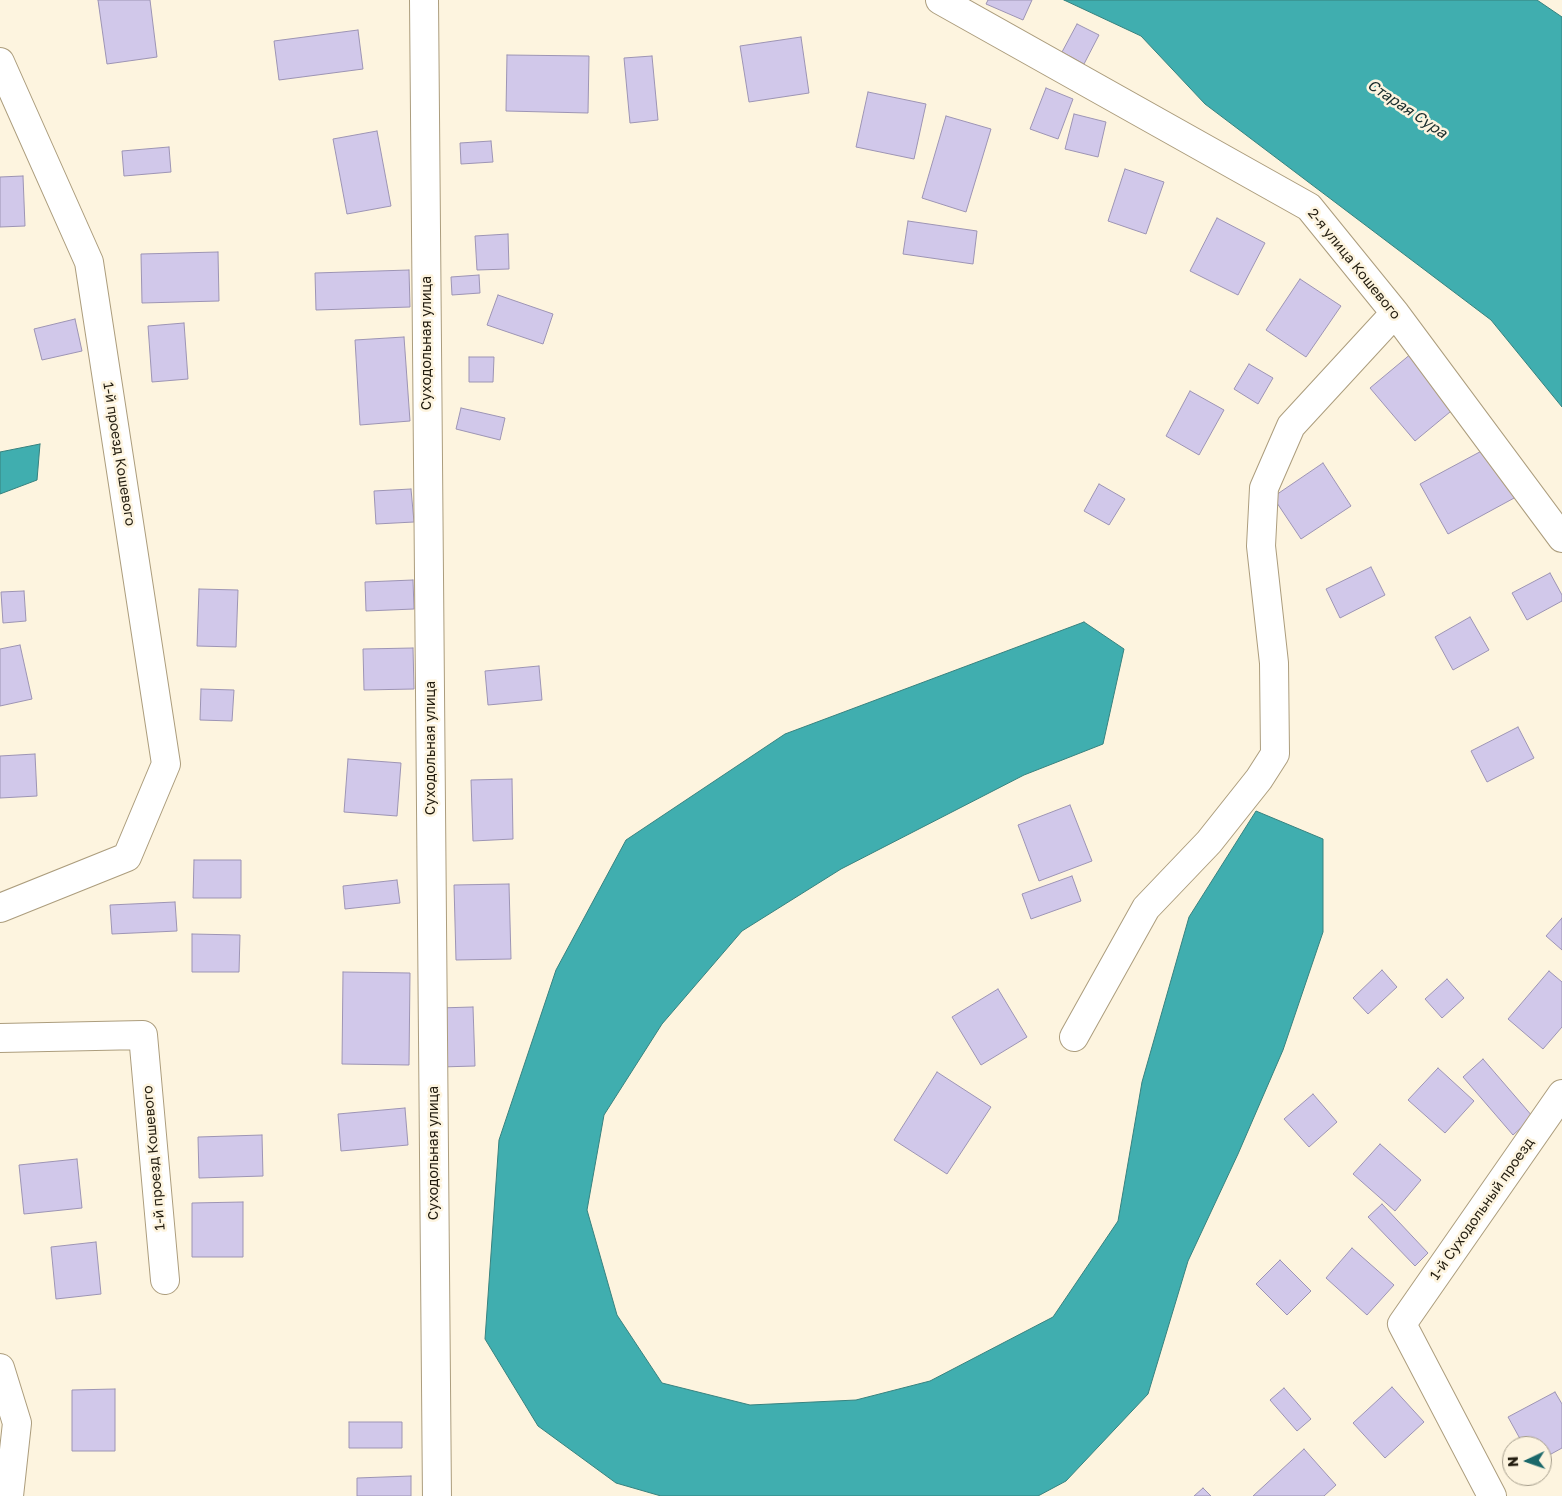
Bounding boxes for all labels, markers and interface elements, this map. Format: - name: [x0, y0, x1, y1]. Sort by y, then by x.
- water label: Старая Сура: [1364, 76, 1450, 142]
- street label: 2-я улица Кошевого: [1304, 205, 1404, 323]
- street label: Суходольная улица: [419, 276, 435, 410]
- street label: 1-й проезд Кошевого: [99, 381, 139, 527]
- street label: Суходольная улица: [423, 681, 439, 815]
- street label: 1-й проезд Кошевого: [139, 1085, 169, 1231]
- street label: Суходольная улица: [426, 1086, 442, 1220]
- street label: 1-й Суходольный проезд: [1426, 1135, 1538, 1283]
- north arrow: [1502, 1436, 1552, 1486]
- text: N: [1504, 1456, 1521, 1468]

